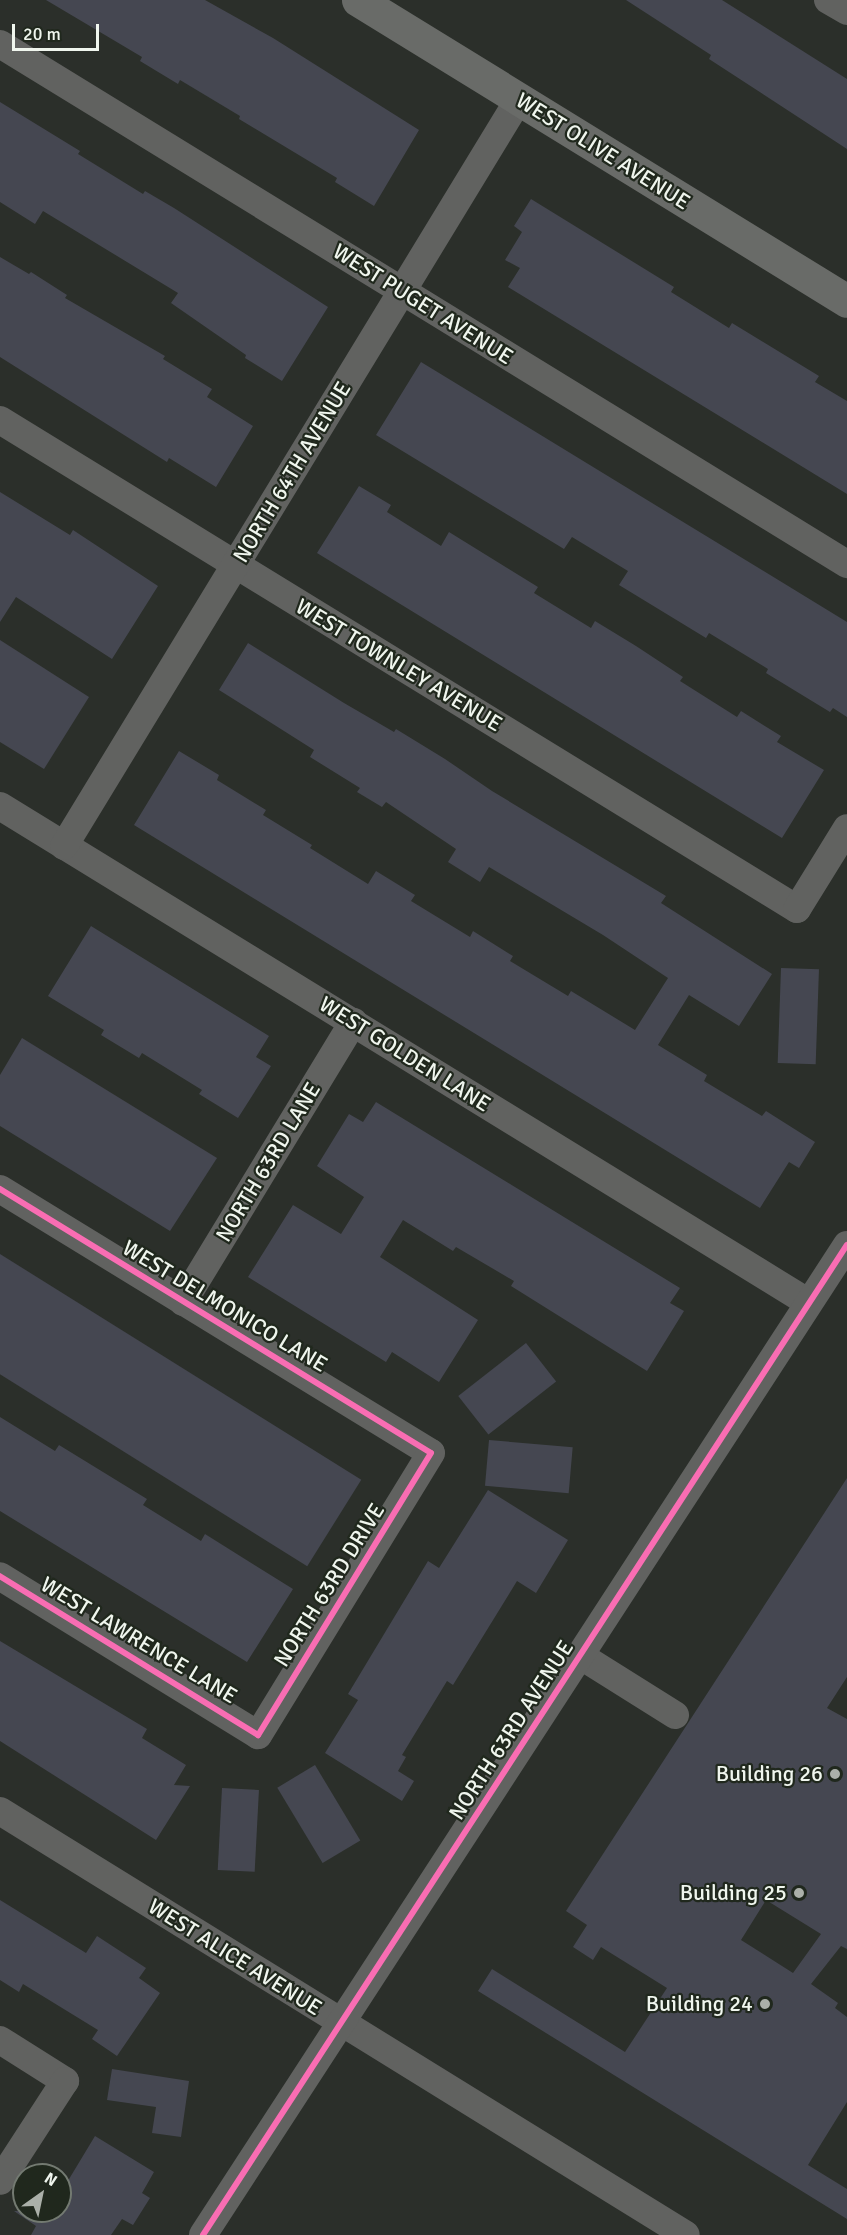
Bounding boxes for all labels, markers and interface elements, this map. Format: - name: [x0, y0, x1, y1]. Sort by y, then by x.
- scale bar: [15, 12, 102, 50]
- text: 20 m: [23, 23, 61, 45]
- street label: WEST OLIVE AVENUE: [511, 87, 695, 215]
- street label: WEST PUGET AVENUE: [328, 238, 518, 370]
- street label: NORTH 64TH AVENUE: [227, 377, 357, 567]
- street label: WEST TOWNLEY AVENUE: [291, 593, 507, 737]
- street label: WEST GOLDEN LANE: [314, 991, 496, 1117]
- street label: NORTH 63RD LANE: [210, 1078, 326, 1246]
- street label: WEST DELMONICO LANE: [118, 1234, 332, 1378]
- street label: NORTH 63RD DRIVE: [268, 1498, 390, 1672]
- street label: WEST LAWRENCE LANE: [36, 1571, 242, 1709]
- street label: NORTH 63RD AVENUE: [443, 1635, 579, 1825]
- place label: Building 26: [716, 1761, 823, 1787]
- marker: Building 26: [828, 1767, 842, 1781]
- place label: Building 25: [680, 1880, 787, 1906]
- marker: Building 25: [792, 1886, 806, 1900]
- street label: WEST ALICE AVENUE: [143, 1893, 327, 2021]
- place label: Building 24: [646, 1991, 753, 2017]
- marker: Building 24: [758, 1997, 772, 2011]
- north arrow: [12, 2163, 72, 2223]
- text: N: [41, 2168, 61, 2191]

